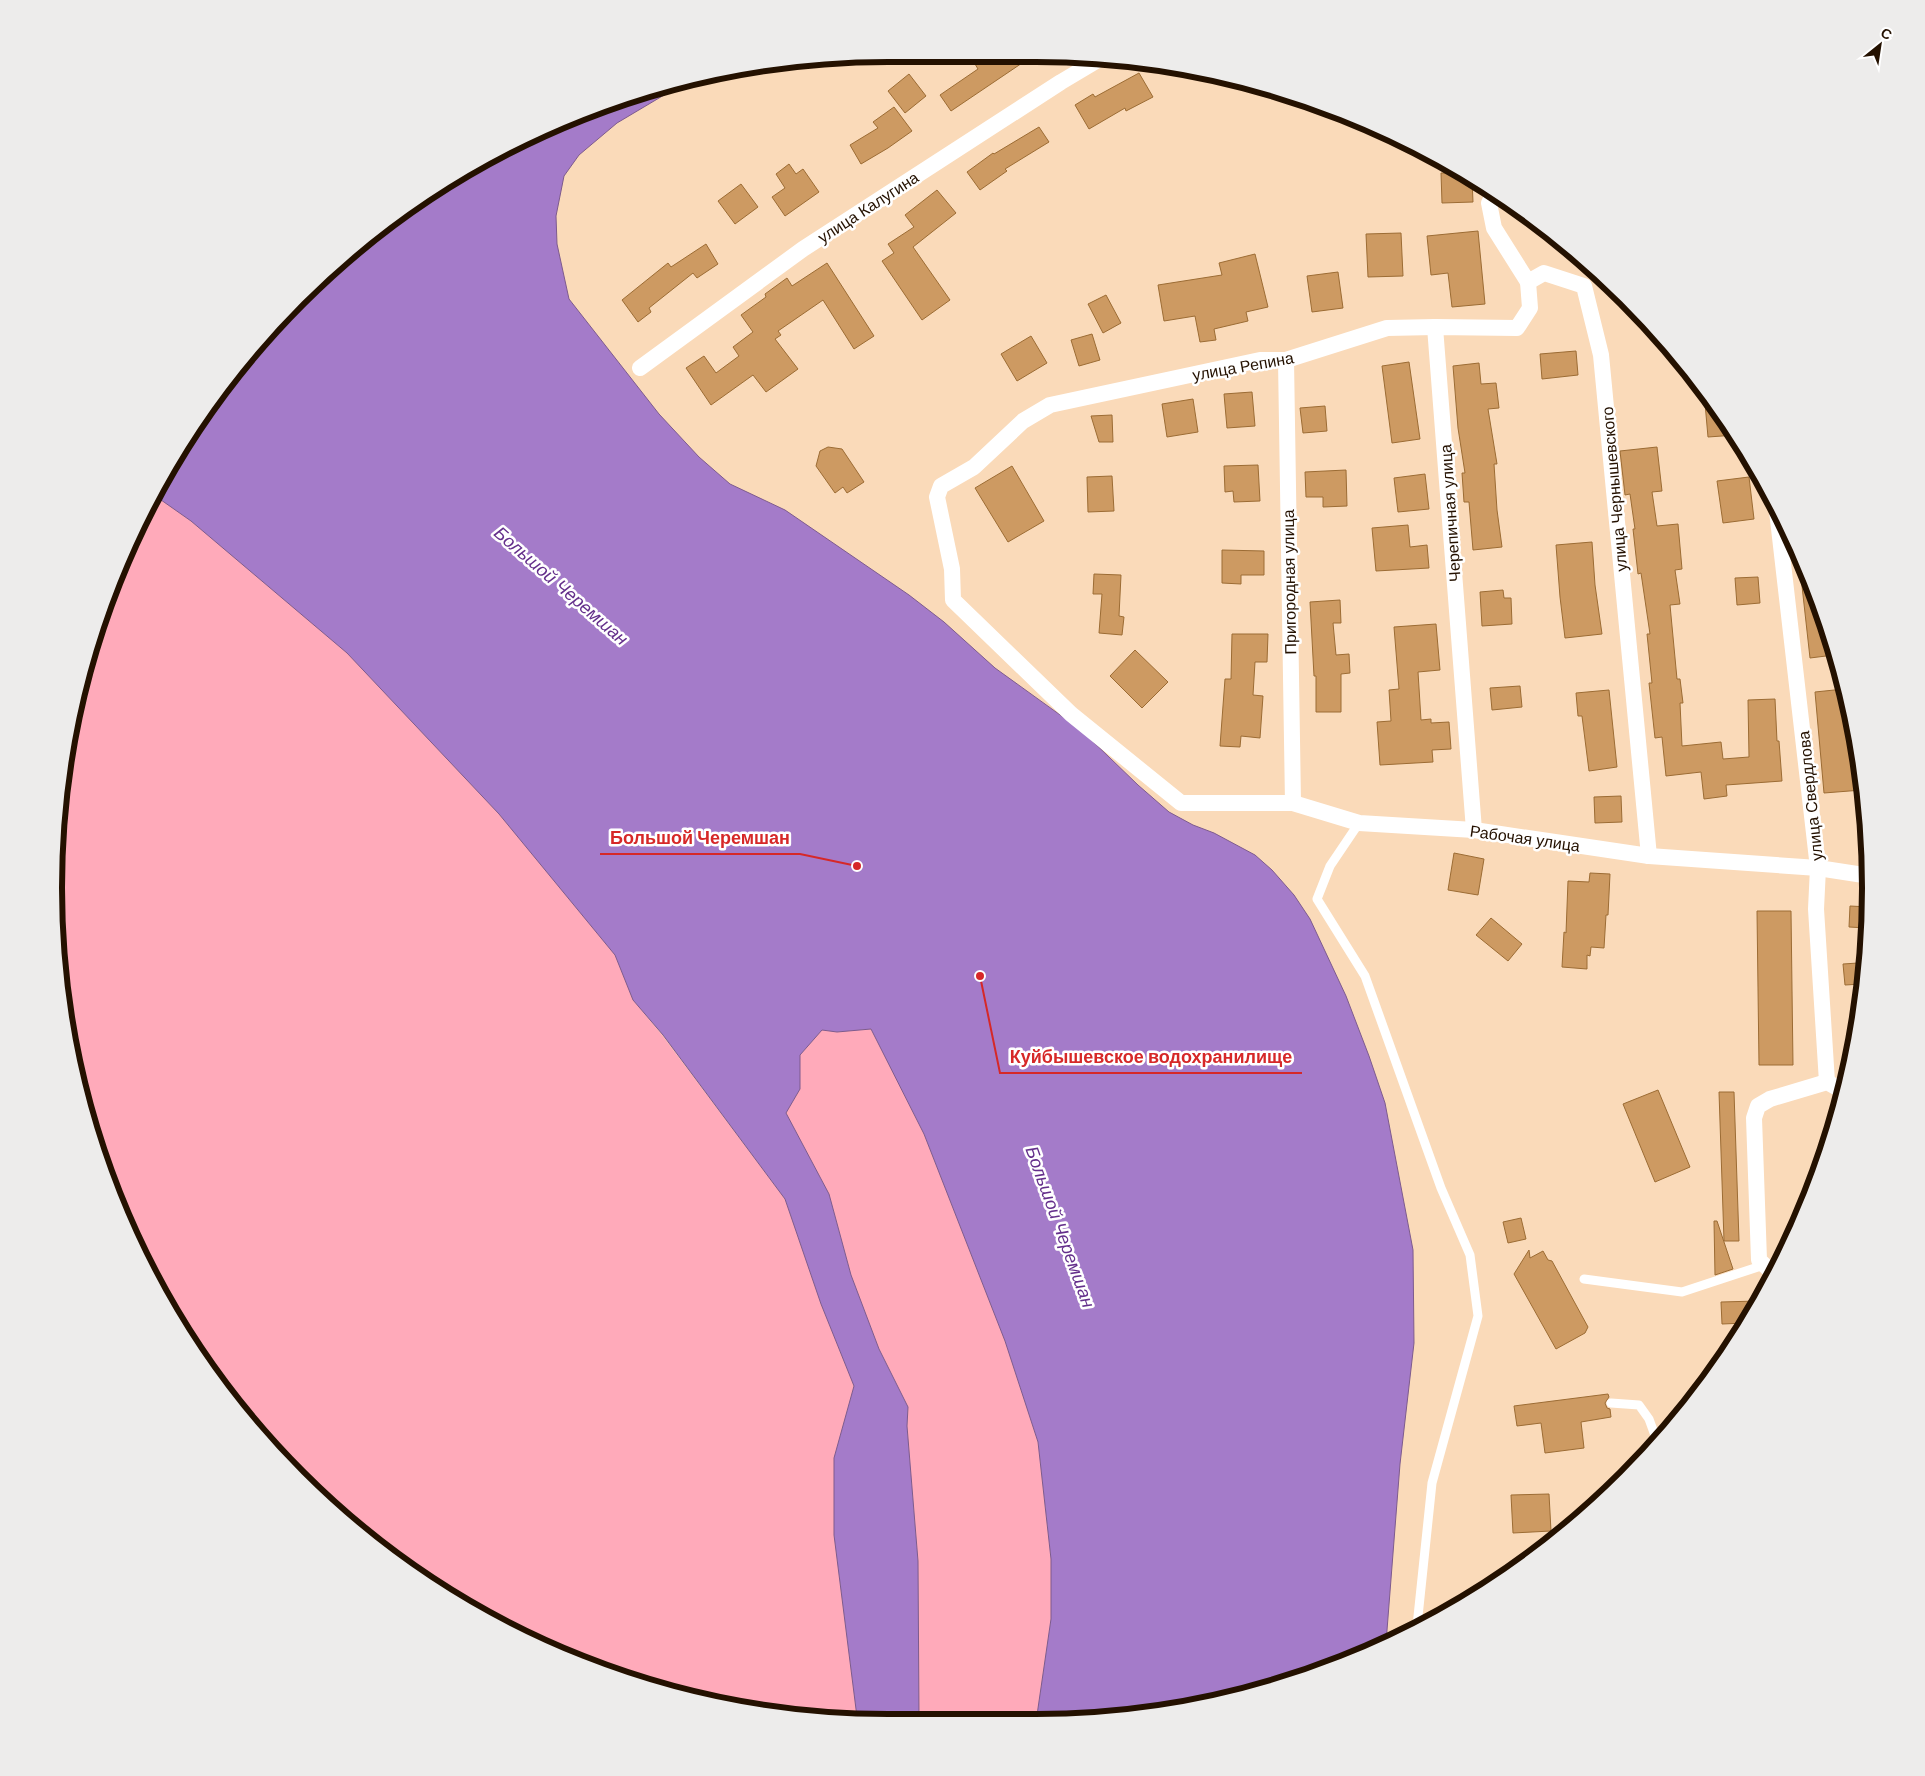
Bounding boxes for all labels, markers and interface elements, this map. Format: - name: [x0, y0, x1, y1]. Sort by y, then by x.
- north arrow: [1855, 20, 1905, 70]
- text: С: [1878, 23, 1895, 44]
- street label: улица Калугина: [814, 167, 923, 248]
- street label: улица Репина: [1191, 347, 1295, 386]
- street label: улица Чернышевского: [1597, 405, 1632, 572]
- street label: Черепичная улица: [1435, 443, 1466, 582]
- street label: Пригородная улица: [1278, 509, 1301, 655]
- water label: Большой Черемшан: [489, 521, 633, 651]
- street label: улица Свердлова: [1793, 730, 1828, 862]
- street label: Рабочая улица: [1469, 820, 1581, 857]
- callout: Большой Черемшан: [600, 821, 800, 854]
- text: Большой Черемшан: [610, 826, 790, 850]
- callout: Куйбышевское водохранилище: [1000, 1040, 1302, 1073]
- text: Куйбышевское водохранилище: [1010, 1045, 1292, 1069]
- water label: Большой Черемшан: [1020, 1143, 1100, 1311]

